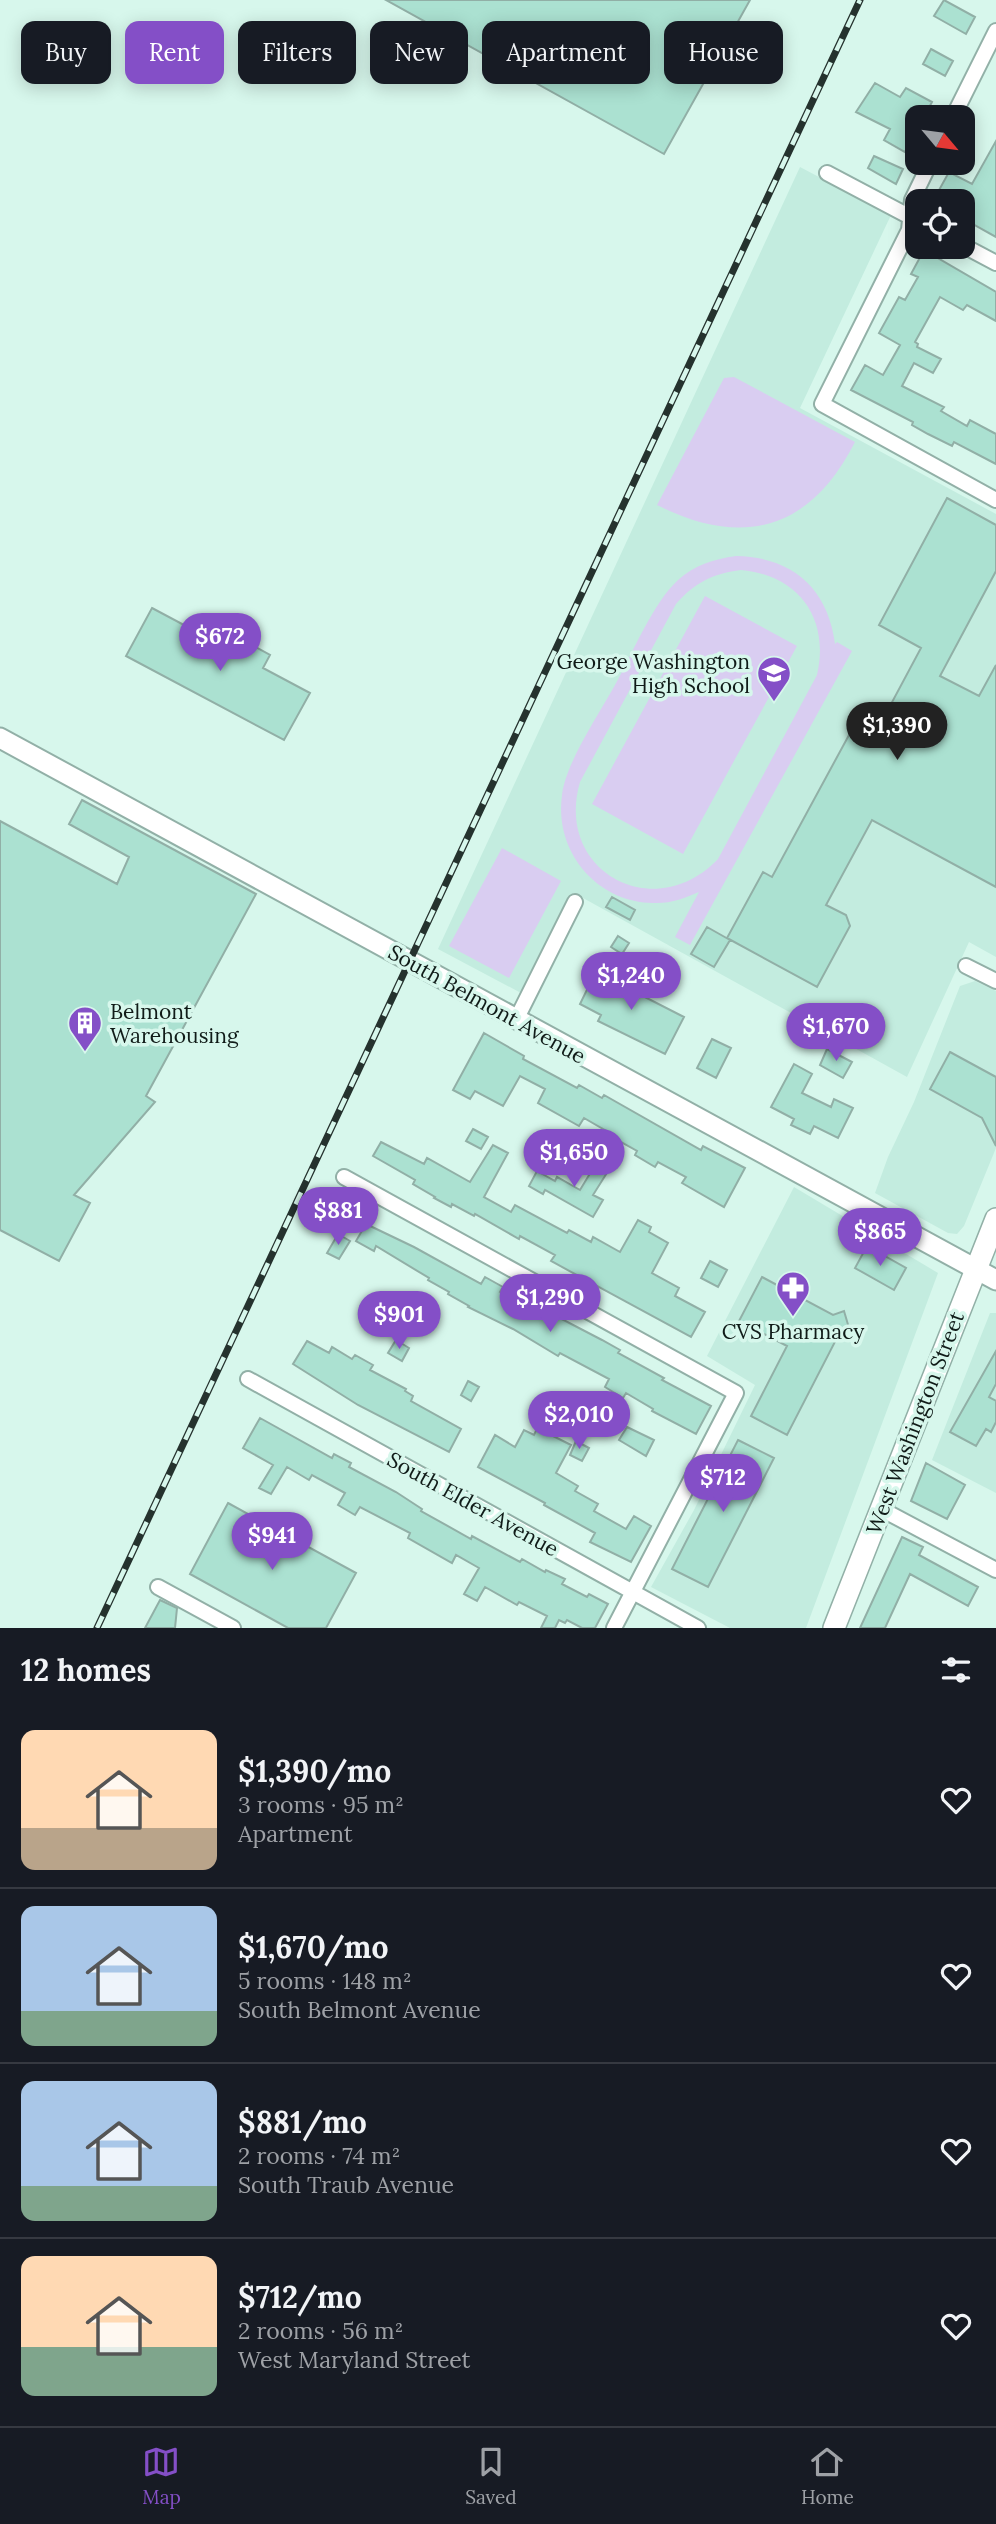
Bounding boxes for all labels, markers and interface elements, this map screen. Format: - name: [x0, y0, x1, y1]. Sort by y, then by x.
- chip: Buy: [21, 21, 111, 84]
- chip: Rent: [125, 21, 224, 84]
- chip: Filters: [238, 21, 356, 84]
- chip: New: [370, 21, 468, 84]
- chip: Apartment: [482, 21, 650, 84]
- chip: House: [664, 21, 783, 84]
- north arrow: [905, 105, 975, 175]
- map controls: [905, 105, 975, 259]
- button: locate: [905, 189, 975, 259]
- pin: $672: [179, 614, 261, 673]
- text: $672: [195, 621, 245, 650]
- place label: George Washington High School: [556, 648, 750, 699]
- school or university icon: George Washington High School: [755, 654, 793, 703]
- pin: $1,390: [840, 702, 954, 762]
- text: $1,390: [862, 710, 932, 739]
- street label: South Belmont Avenue: [384, 938, 590, 1070]
- pin: $1,240: [574, 953, 688, 1012]
- text: $1,240: [597, 960, 665, 989]
- place label: Belmont Warehousing: [110, 998, 239, 1049]
- building icon: Belmont Warehousing: [66, 1004, 104, 1053]
- pin: $1,670: [779, 1004, 893, 1063]
- text: $1,670: [802, 1011, 870, 1040]
- pin: $1,650: [517, 1130, 631, 1189]
- text: $1,650: [540, 1137, 608, 1166]
- pin: $881: [297, 1188, 379, 1247]
- text: $881: [313, 1195, 363, 1224]
- pin: $865: [839, 1208, 921, 1268]
- text: $865: [854, 1216, 906, 1245]
- pharmacy icon: CVS Pharmacy: [774, 1269, 812, 1318]
- pin: $1,290: [493, 1274, 607, 1334]
- text: $1,290: [516, 1282, 584, 1311]
- pin: $901: [358, 1292, 440, 1351]
- text: $901: [374, 1299, 424, 1328]
- street label: West Washington Street: [860, 1307, 970, 1538]
- place label: CVS Pharmacy: [722, 1318, 864, 1345]
- pin: $2,010: [522, 1392, 636, 1451]
- text: $2,010: [544, 1399, 614, 1428]
- street label: South Elder Avenue: [383, 1446, 563, 1562]
- pin: $712: [682, 1454, 764, 1514]
- text: $712: [700, 1462, 746, 1491]
- pin: $941: [231, 1512, 313, 1572]
- text: $941: [248, 1520, 296, 1549]
- text: 12 homes: [21, 1651, 151, 1689]
- icon: filters: [937, 1651, 975, 1689]
- text: $1,390/mo: [238, 1752, 391, 1790]
- icon: home: [77, 1758, 161, 1842]
- icon: heart: [937, 1781, 975, 1819]
- text: 3 rooms · 95 m²: [238, 1790, 404, 1819]
- text: Apartment: [238, 1819, 353, 1848]
- text: $1,670/mo: [238, 1928, 388, 1966]
- icon: home: [77, 1934, 161, 2018]
- icon: heart: [937, 1957, 975, 1995]
- text: 5 rooms · 148 m²: [238, 1966, 412, 1995]
- text: South Belmont Avenue: [238, 1995, 481, 2024]
- text: $881/mo: [238, 2103, 367, 2141]
- icon: home: [77, 2109, 161, 2193]
- icon: heart: [937, 2132, 975, 2170]
- text: 2 rooms · 74 m²: [238, 2141, 400, 2170]
- text: South Traub Avenue: [238, 2170, 454, 2199]
- text: $712/mo: [238, 2278, 362, 2316]
- icon: home: [77, 2284, 161, 2368]
- icon: heart: [937, 2307, 975, 2345]
- text: 2 rooms · 56 m²: [238, 2316, 403, 2345]
- text: West Maryland Street: [238, 2345, 471, 2374]
- tab: Map: [142, 2443, 181, 2509]
- tab: Saved: [465, 2443, 517, 2509]
- tab: Home: [801, 2443, 854, 2509]

